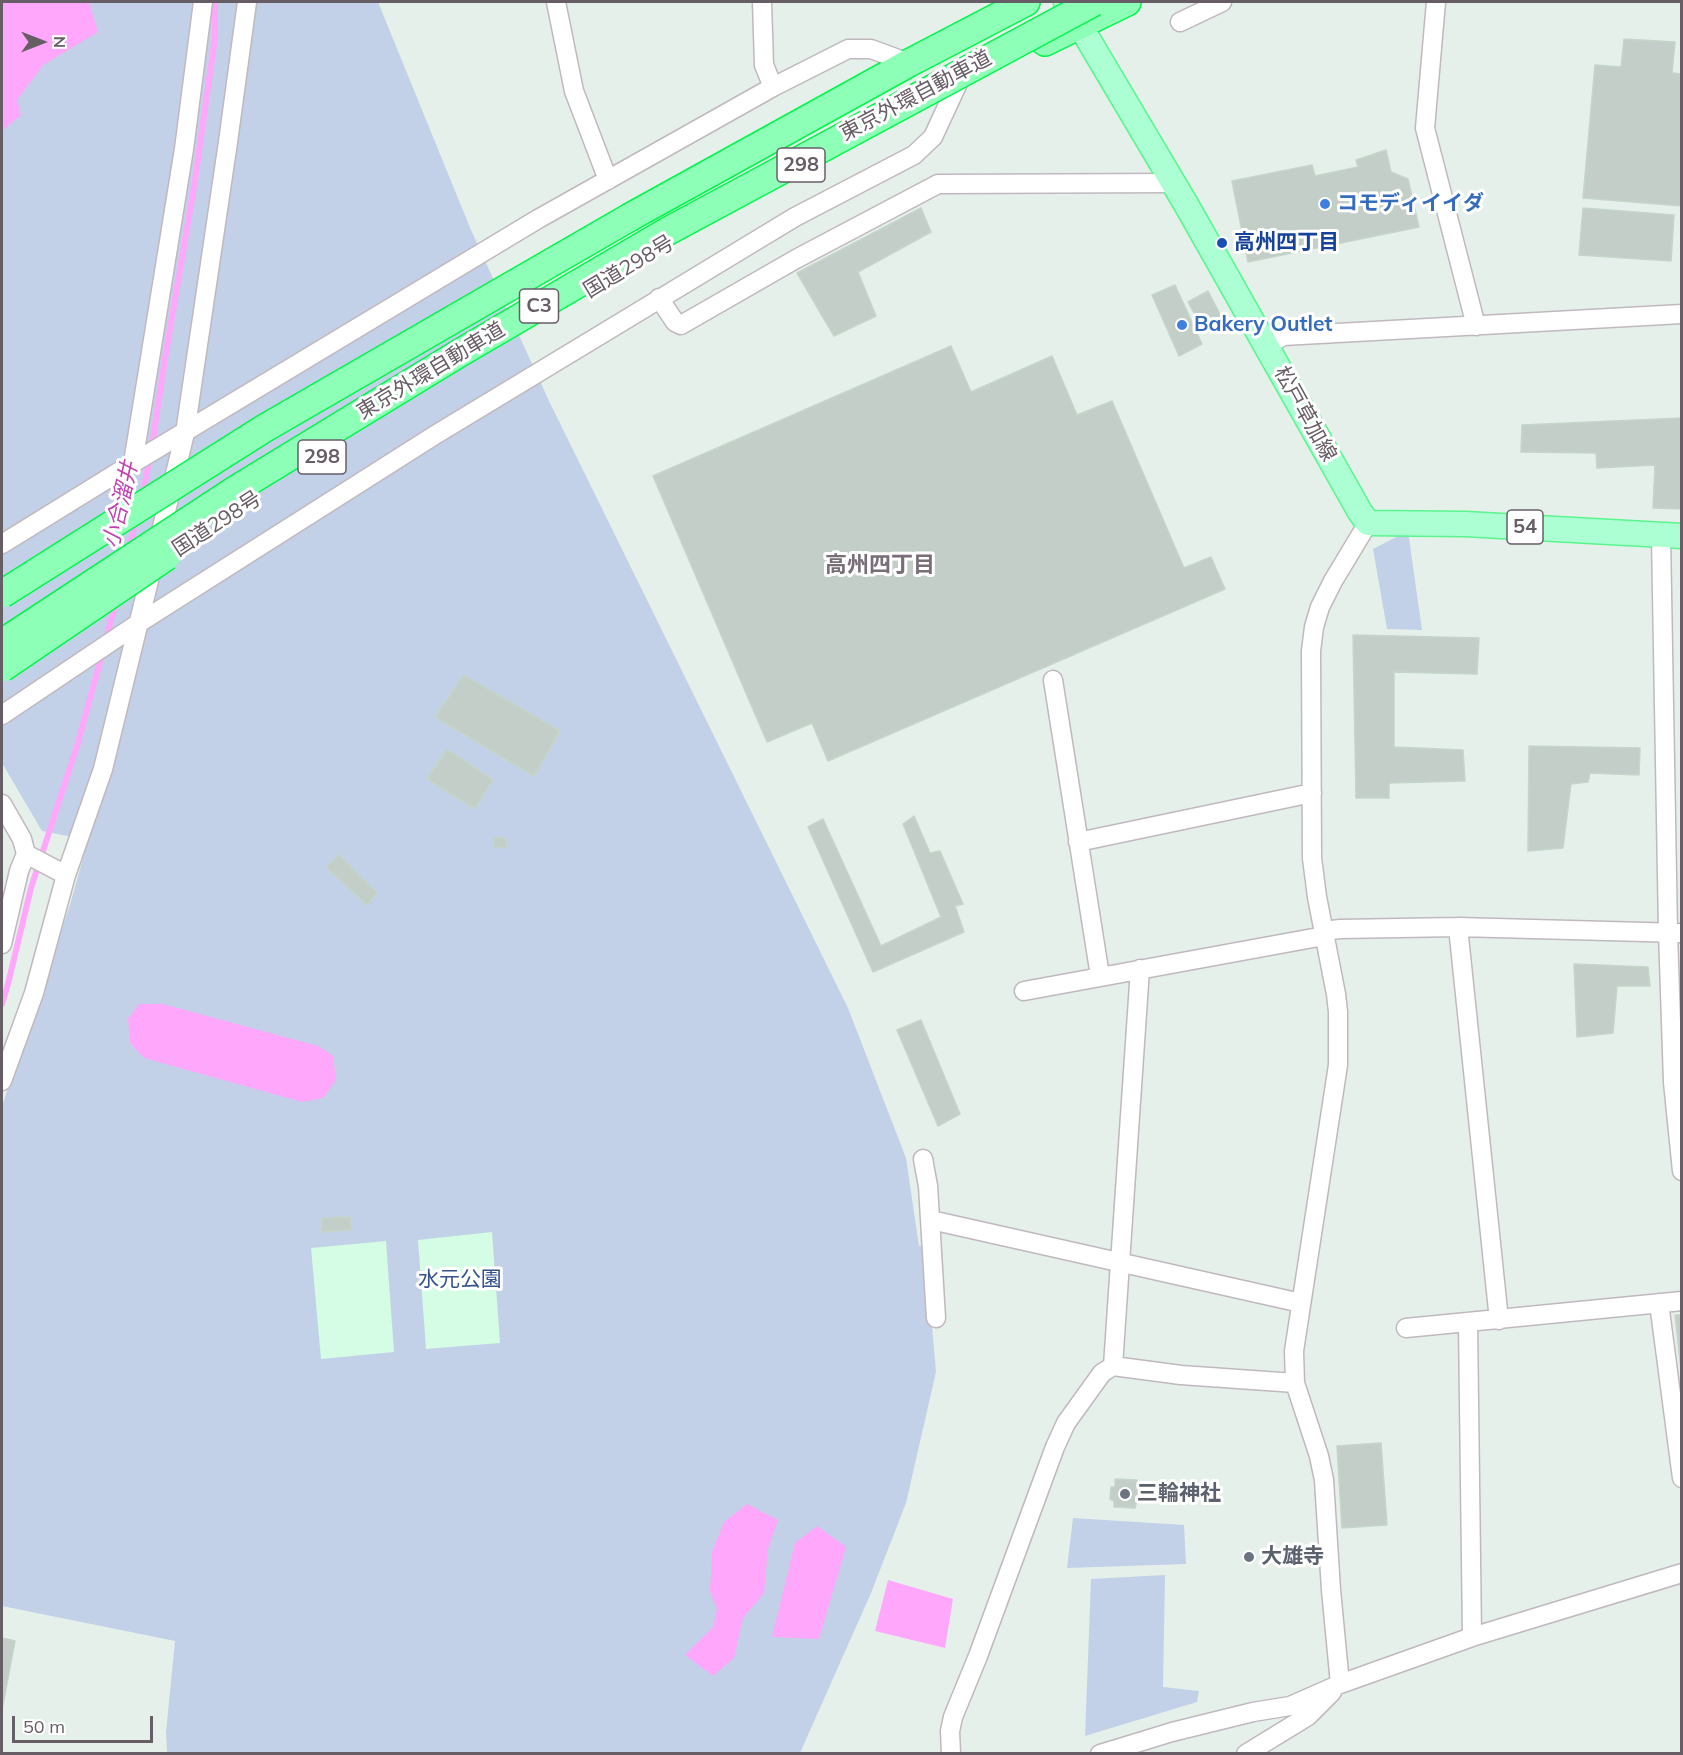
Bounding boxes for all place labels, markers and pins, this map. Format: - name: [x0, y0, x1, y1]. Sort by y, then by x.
- place label: コモディイイダ: [1337, 191, 1484, 217]
- marker: コモディイイダ: [1318, 197, 1332, 211]
- place label: 高州四丁目: [1234, 230, 1339, 256]
- marker: 高州四丁目: [1215, 236, 1229, 250]
- place label: Bakery Outlet: [1194, 312, 1332, 338]
- marker: Bakery Outlet: [1175, 318, 1189, 332]
- place label: 三輪神社: [1137, 1481, 1221, 1507]
- marker: 三輪神社: [1118, 1487, 1132, 1501]
- place label: 大雄寺: [1261, 1544, 1324, 1570]
- marker: 大雄寺: [1242, 1550, 1256, 1564]

